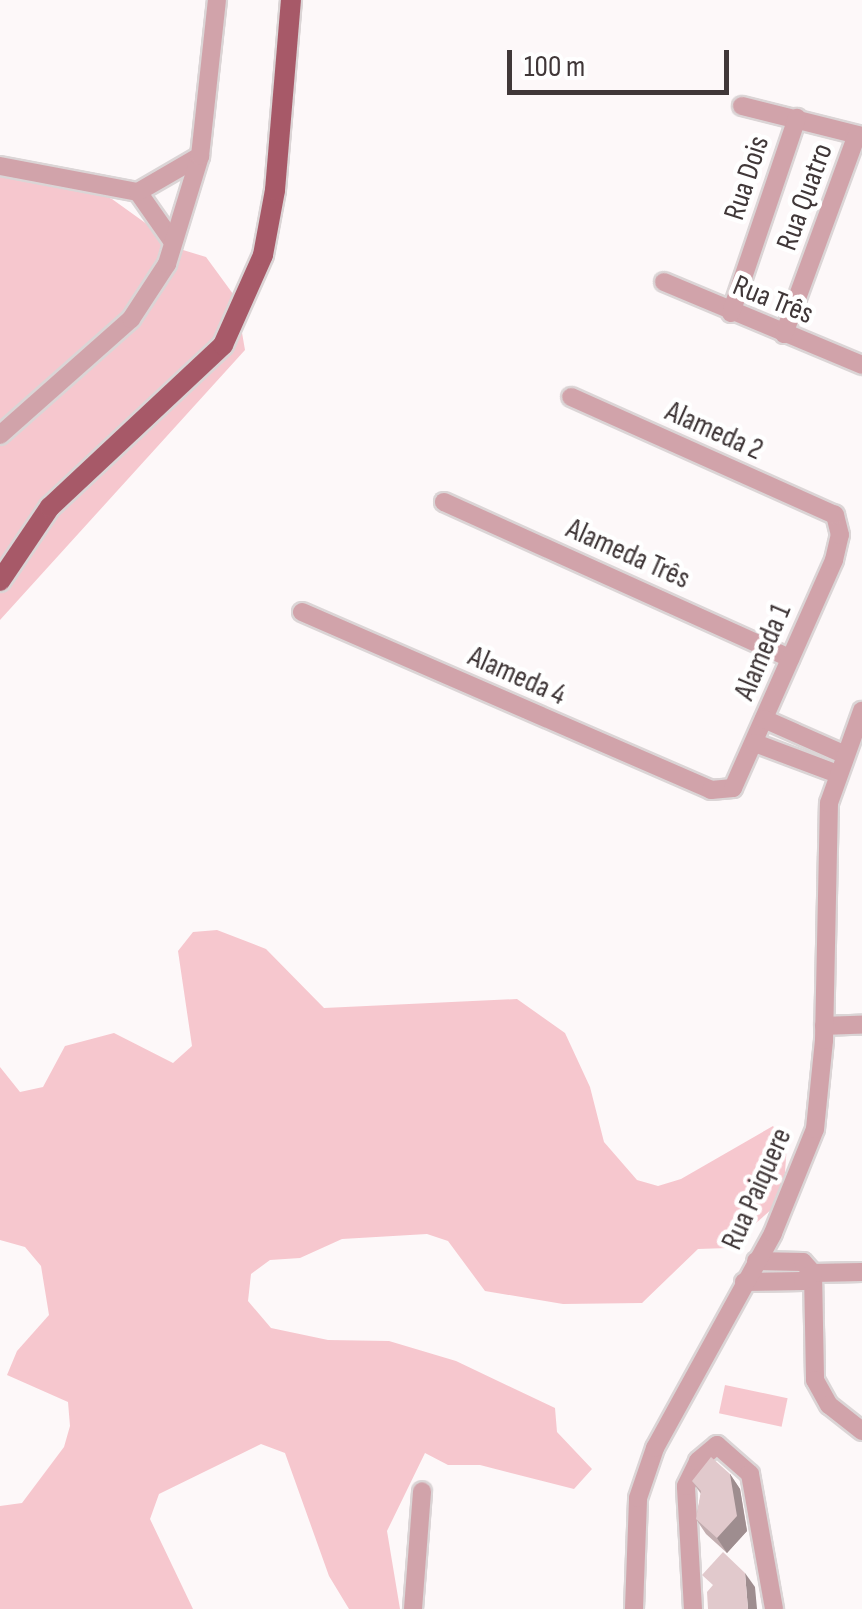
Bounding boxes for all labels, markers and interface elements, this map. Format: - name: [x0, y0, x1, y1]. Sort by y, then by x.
- scale bar: [512, 30, 734, 92]
- text: 100 m: [524, 49, 585, 85]
- street label: Rua Dois: [717, 131, 777, 225]
- street label: Rua Quatro: [769, 139, 841, 255]
- street label: Rua Três: [727, 268, 819, 332]
- street label: Alameda 2: [660, 394, 768, 468]
- street label: Alameda Três: [561, 511, 695, 597]
- street label: Alameda 1: [727, 598, 799, 706]
- street label: Alameda 4: [463, 639, 571, 713]
- street label: Rua Paiquere: [714, 1123, 800, 1255]

